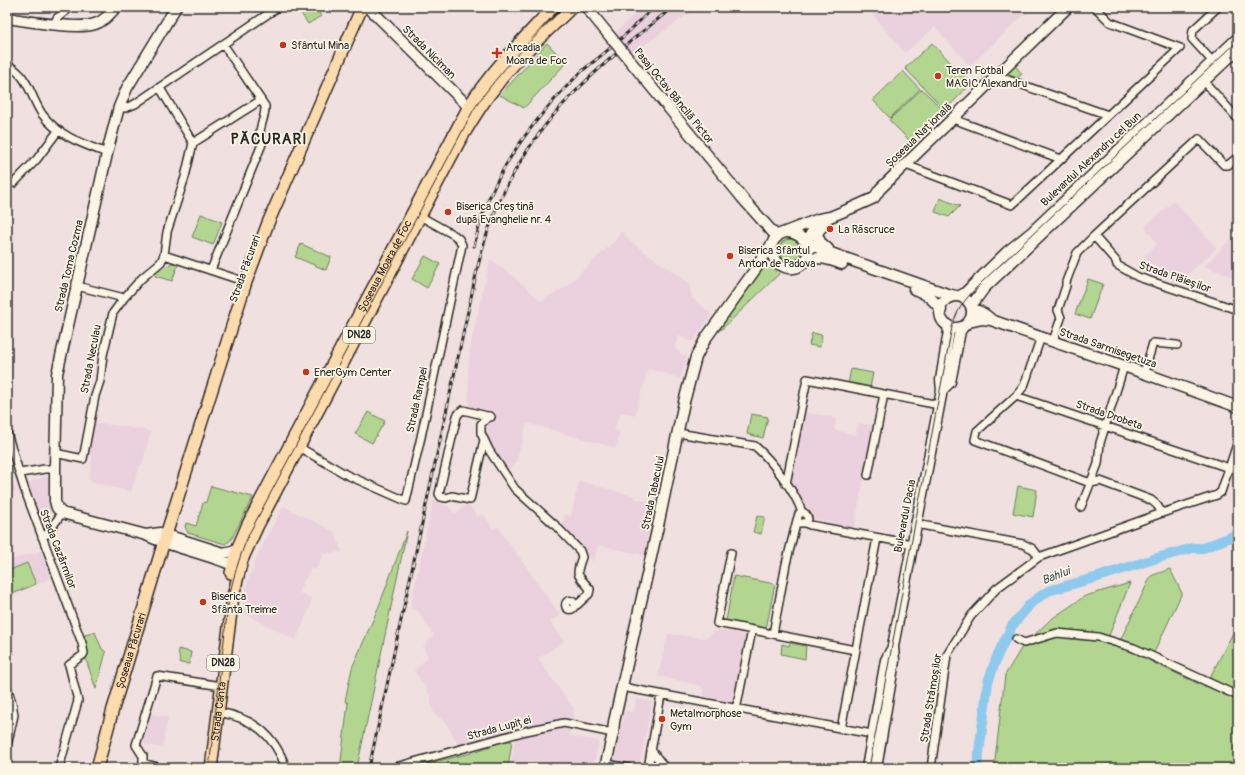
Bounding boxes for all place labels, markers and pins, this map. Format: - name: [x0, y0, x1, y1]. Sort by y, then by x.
- place label: Sfântul Mina: [291, 39, 349, 52]
- marker: Sfântul Mina: [278, 40, 288, 50]
- place label: Arcadia Moara de Foc: [506, 41, 568, 67]
- marker: Arcadia Moara de Foc: [491, 47, 503, 59]
- place label: Teren Fotbal MAGIC Alexandru: [946, 64, 1027, 90]
- marker: Teren Fotbal MAGIC Alexandru: [933, 71, 943, 81]
- place label: Biserica Creștină după Evanghelie nr. 4: [456, 200, 552, 226]
- marker: Biserica Creștină după Evanghelie nr. 4: [443, 207, 453, 217]
- place label: La Răscruce: [838, 223, 895, 236]
- marker: La Răscruce: [825, 224, 835, 234]
- place label: Biserica Sfântul Anton de Padova: [738, 244, 815, 270]
- marker: Biserica Sfântul Anton de Padova: [725, 251, 735, 261]
- place label: EnerGym Center: [314, 366, 391, 379]
- marker: EnerGym Center: [301, 367, 311, 377]
- place label: Biserica Sfânta Treime: [211, 590, 277, 616]
- marker: Biserica Sfânta Treime: [198, 597, 208, 607]
- place label: Metalmorphose Gym: [670, 707, 742, 733]
- marker: Metalmorphose Gym: [657, 714, 667, 724]

